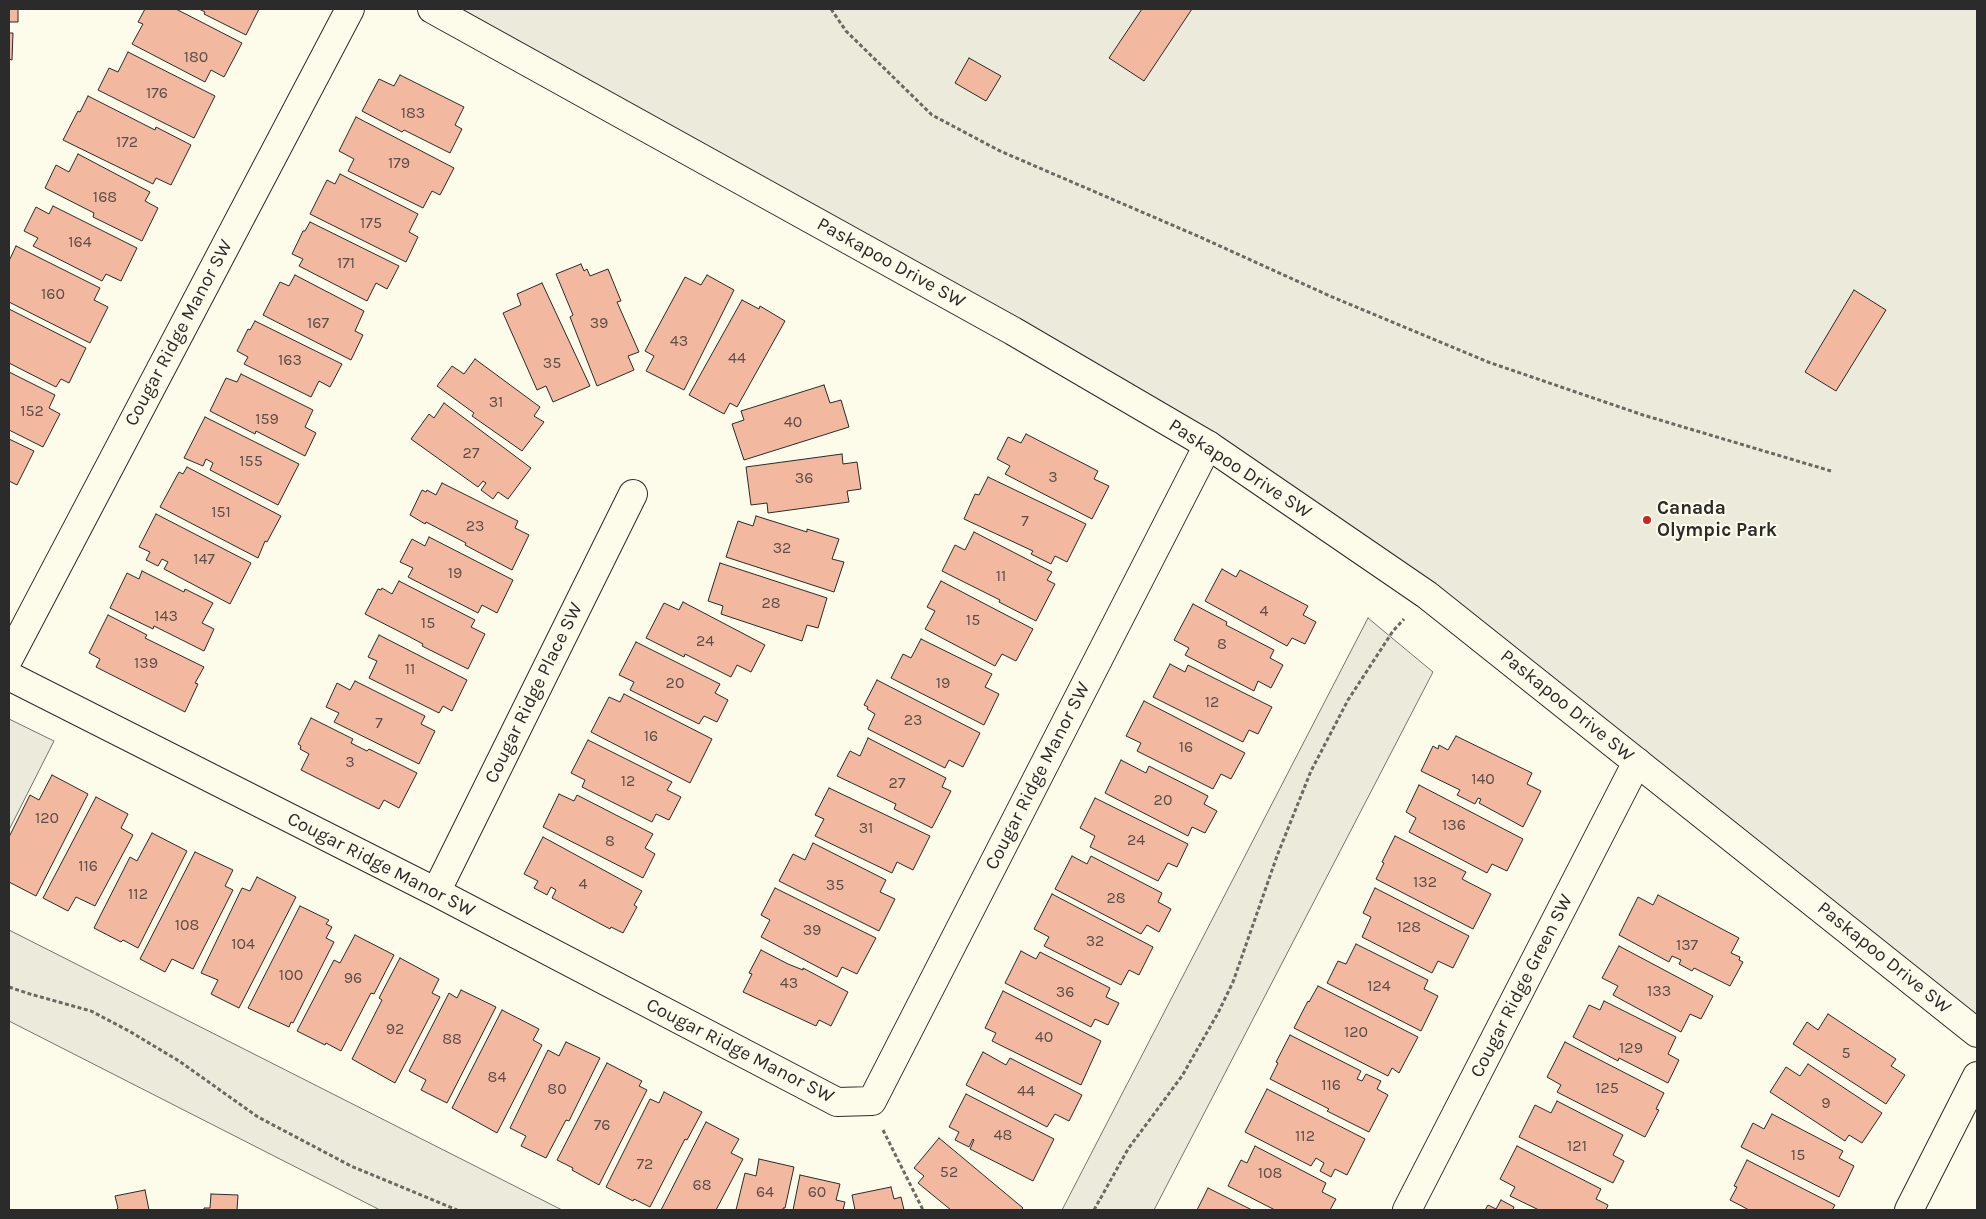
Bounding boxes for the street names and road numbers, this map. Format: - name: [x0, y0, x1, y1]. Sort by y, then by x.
- street label: Paskapoo Drive SW: [813, 213, 969, 313]
- street label: Cougar Ridge Manor SW: [120, 236, 238, 430]
- street label: Paskapoo Drive SW: [1164, 414, 1316, 524]
- street label: Cougar Ridge Place SW: [480, 599, 588, 787]
- street label: Paskapoo Drive SW: [1495, 645, 1639, 767]
- street label: Cougar Ridge Manor SW: [981, 678, 1095, 874]
- street label: Cougar Ridge Manor SW: [283, 808, 479, 922]
- street label: Cougar Ridge Green SW: [1466, 891, 1578, 1081]
- street label: Paskapoo Drive SW: [1812, 897, 1956, 1019]
- street label: Cougar Ridge Manor SW: [642, 994, 838, 1108]

